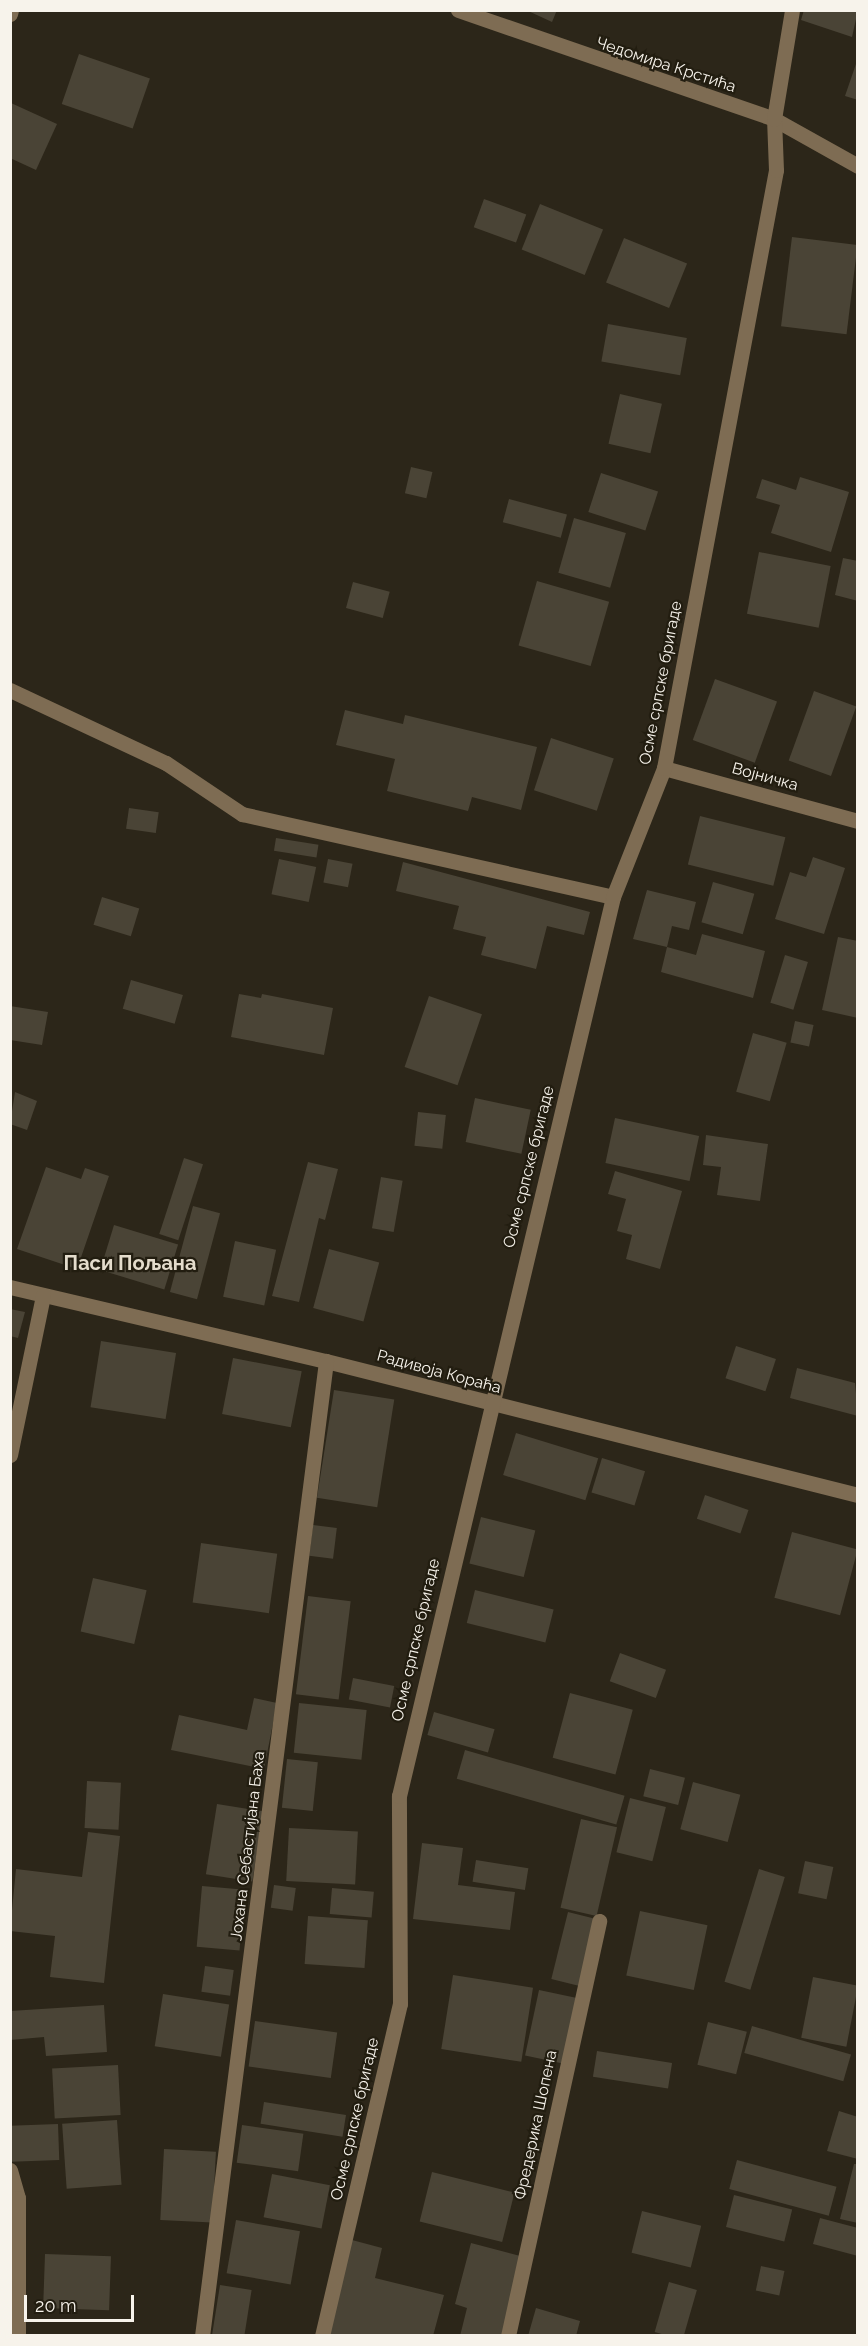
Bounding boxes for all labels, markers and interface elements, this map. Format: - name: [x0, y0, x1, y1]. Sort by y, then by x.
- street label: Чедомира Крстића: [594, 33, 738, 97]
- street label: Осме српске бригаде: [636, 600, 686, 766]
- street label: Војничка: [730, 759, 800, 795]
- street label: Осме српске бригаде: [500, 1084, 558, 1250]
- district label: Паси Пољана: [64, 1251, 196, 1275]
- street label: Радивоја Кораћа: [375, 1346, 503, 1398]
- street label: Осме српске бригаде: [388, 1557, 444, 1723]
- street label: Јохана Себастијана Баха: [227, 1750, 269, 1942]
- street label: Осме српске бригаде: [327, 2036, 383, 2202]
- street label: Фредерика Шопена: [511, 2048, 561, 2202]
- scale bar: [27, 2283, 136, 2321]
- text: 20 m: [35, 2295, 77, 2316]

